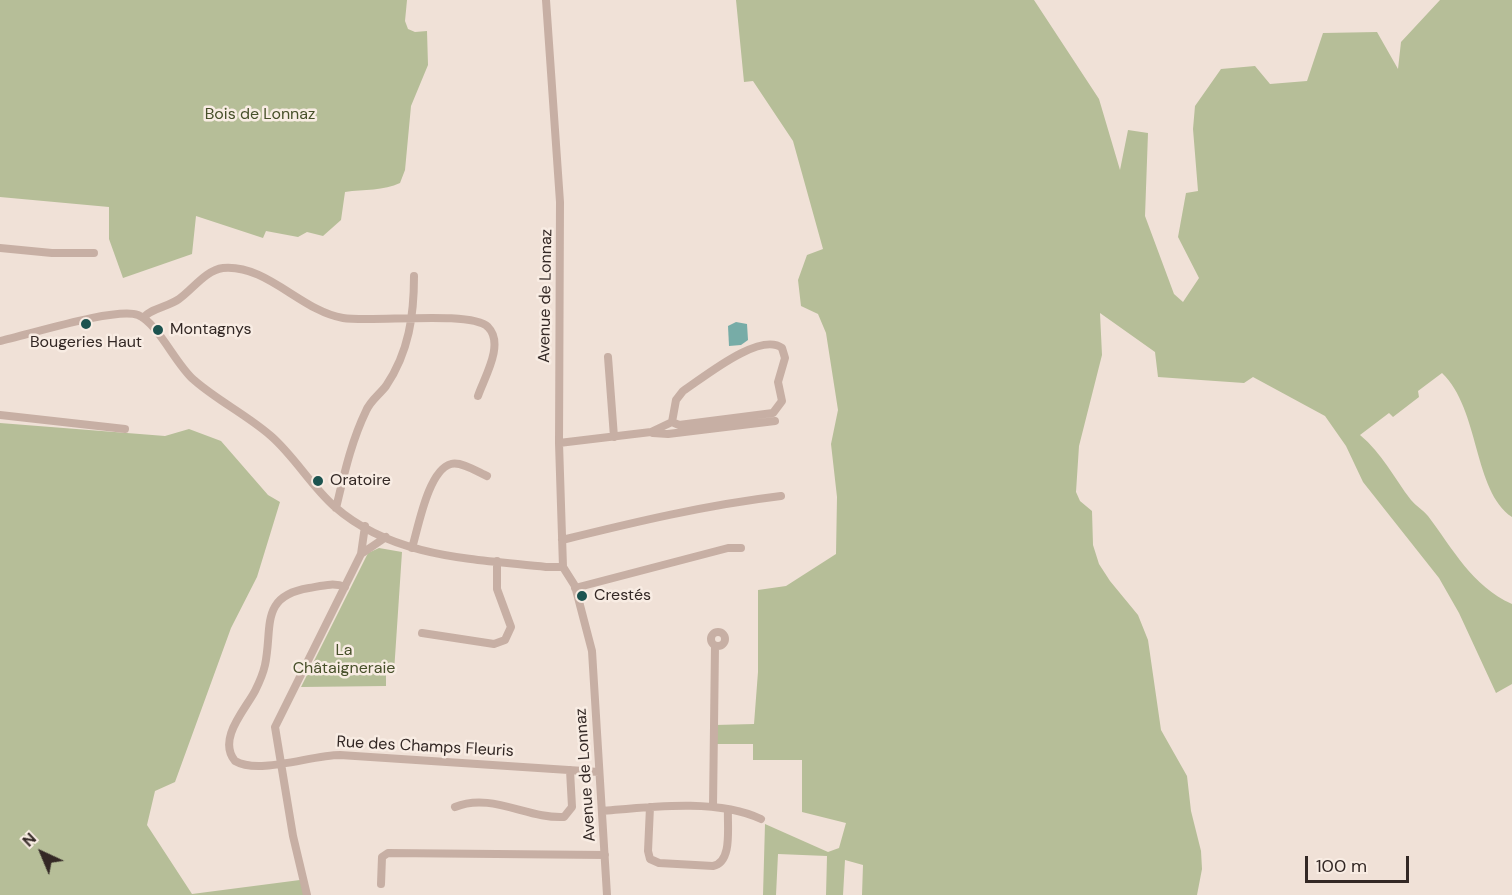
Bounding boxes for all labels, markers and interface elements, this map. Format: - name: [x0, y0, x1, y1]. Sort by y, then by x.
- park label: Bois de Lonnaz: [205, 105, 315, 125]
- street label: Avenue de Lonnaz: [535, 229, 557, 363]
- marker: Bougeries Haut: [79, 317, 93, 331]
- place label: Montagnys: [170, 320, 251, 340]
- marker: Montagnys: [151, 323, 165, 337]
- place label: Bougeries Haut: [30, 333, 142, 353]
- place label: Oratoire: [330, 471, 391, 491]
- marker: Oratoire: [311, 474, 325, 488]
- place label: Crestés: [594, 586, 651, 606]
- marker: Crestés: [575, 589, 589, 603]
- park label: La Châtaigneraie: [293, 641, 395, 679]
- street label: Avenue de Lonnaz: [572, 708, 600, 842]
- street label: Rue des Champs Fleuris: [336, 733, 514, 761]
- north arrow: [12, 823, 72, 883]
- text: N: [18, 828, 41, 851]
- scale bar: [1308, 844, 1412, 882]
- text: 100 m: [1316, 854, 1367, 878]

